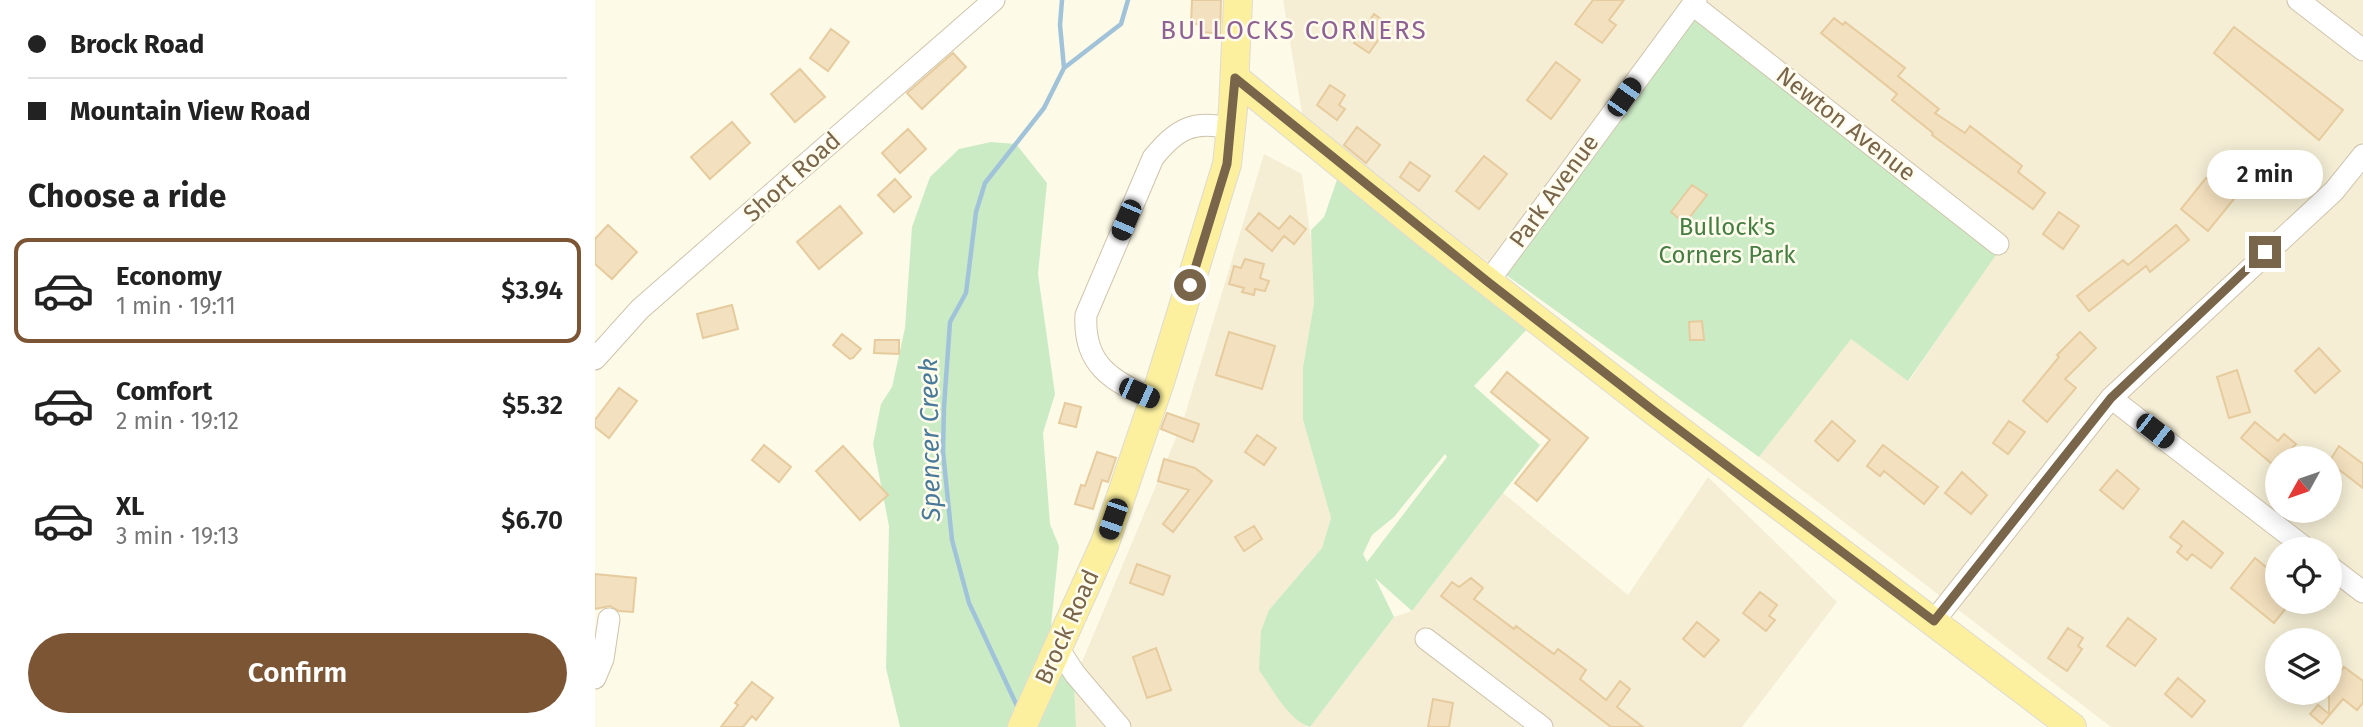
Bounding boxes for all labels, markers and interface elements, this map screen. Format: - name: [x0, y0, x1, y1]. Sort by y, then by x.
- district label: BULLOCKS CORNERS: [1160, 15, 1428, 46]
- text: Brock Road: [70, 29, 204, 60]
- street label: Newton Avenue: [1771, 61, 1921, 187]
- car: [1604, 74, 1645, 120]
- text: Mountain View Road: [70, 96, 311, 127]
- street label: Short Road: [738, 126, 846, 228]
- street label: Park Avenue: [1504, 129, 1604, 253]
- callout: 2 min: [2207, 150, 2323, 200]
- text: 2 min: [2237, 160, 2293, 188]
- text: Choose a ride: [28, 177, 226, 215]
- car: [1109, 197, 1144, 243]
- park label: Bullock's Corners Park: [1658, 213, 1796, 269]
- route end: [2249, 236, 2281, 268]
- icon: car: [32, 259, 95, 322]
- text: Economy: [116, 261, 222, 292]
- route start: [1174, 269, 1206, 301]
- text: $3.94: [501, 275, 563, 306]
- text: 1 min · 19:11: [116, 292, 236, 320]
- water label: Spencer Creek: [913, 358, 947, 523]
- icon: car: [32, 374, 95, 437]
- car: [1116, 375, 1163, 411]
- text: Comfort: [116, 376, 212, 407]
- text: $5.32: [502, 390, 563, 421]
- text: 2 min · 19:12: [116, 407, 239, 435]
- car: [2132, 410, 2179, 452]
- north arrow: [2265, 446, 2341, 523]
- map controls: [2265, 446, 2342, 705]
- icon: car: [32, 489, 95, 552]
- text: XL: [116, 491, 144, 522]
- car: [1097, 496, 1130, 542]
- text: $6.70: [501, 505, 563, 536]
- text: 3 min · 19:13: [116, 522, 239, 550]
- button: locate: [2265, 537, 2342, 614]
- street label: Brock Road: [1029, 565, 1105, 689]
- button: layers: [2265, 628, 2342, 705]
- button: Confirm: [28, 633, 567, 713]

